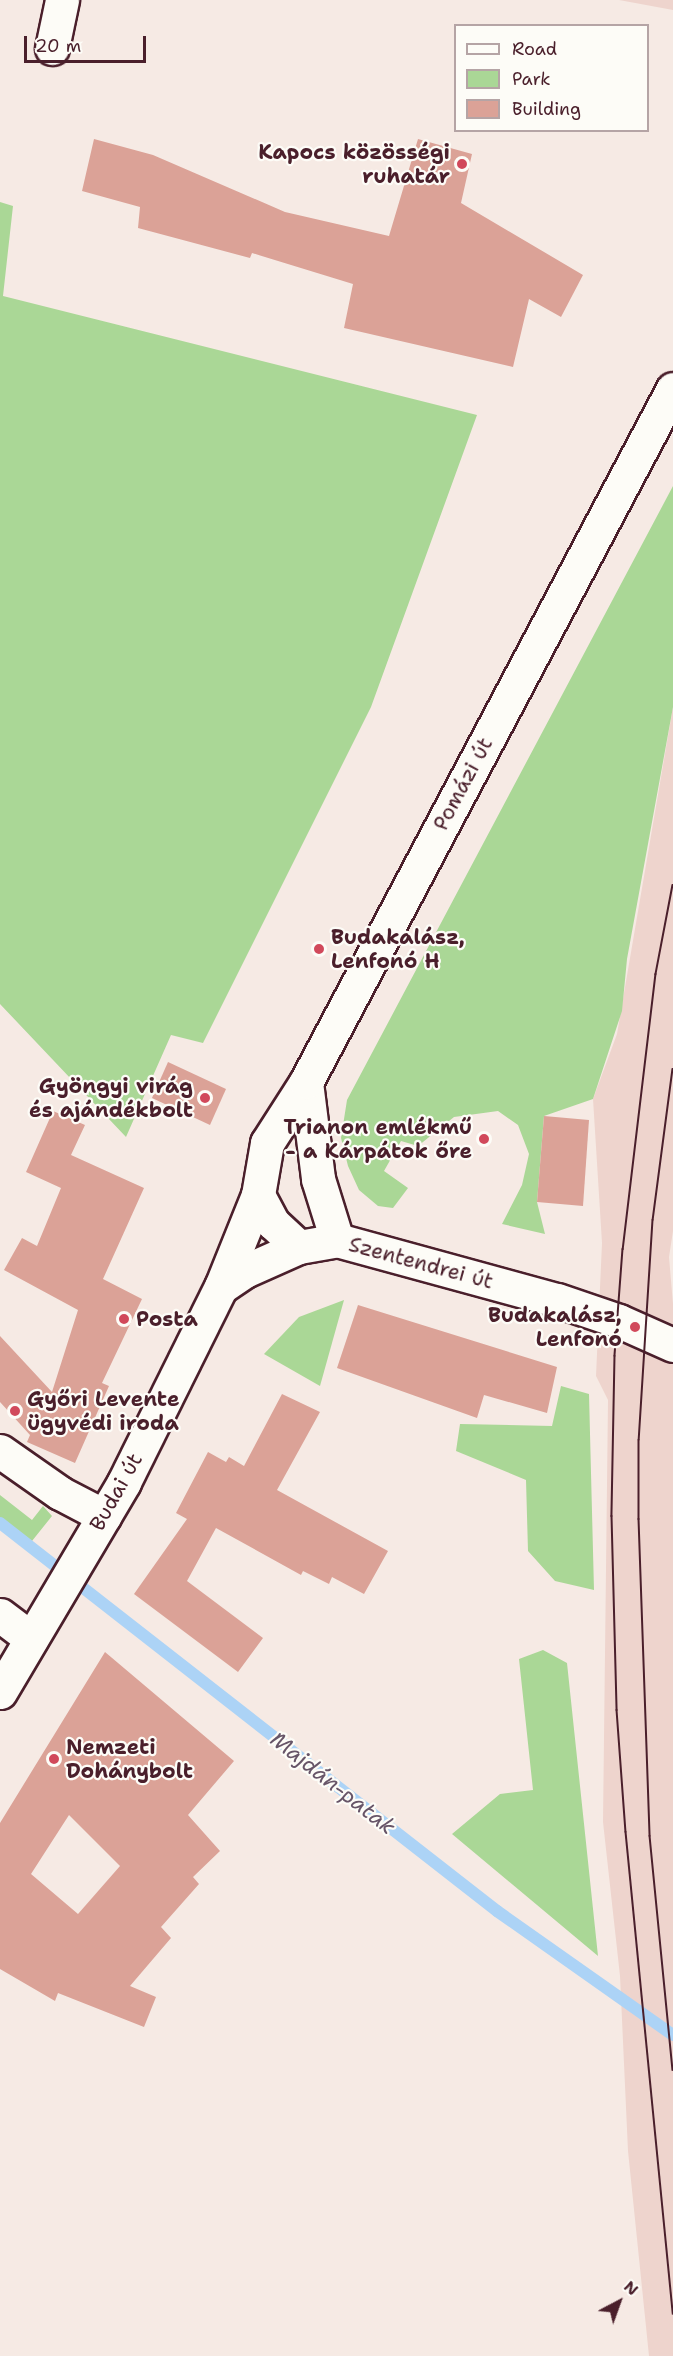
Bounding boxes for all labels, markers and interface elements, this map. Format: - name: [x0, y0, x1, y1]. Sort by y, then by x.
- scale bar: [27, 24, 148, 62]
- legend: [454, 24, 649, 132]
- text: 20 m: [35, 34, 81, 58]
- text: Road: [512, 37, 557, 61]
- text: Park: [512, 67, 551, 91]
- text: Building: [512, 97, 581, 121]
- place label: Kapocs közösségi ruhatár: [258, 139, 450, 189]
- marker: Kapocs közösségi ruhatár: [455, 157, 469, 171]
- street label: Pomázi út: [428, 733, 498, 835]
- place label: Budakalász, Lenfonó H: [331, 924, 465, 974]
- marker: Budakalász, Lenfonó H: [312, 942, 326, 956]
- place label: Gyöngyi virág és ajándékbolt: [29, 1073, 193, 1123]
- marker: Gyöngyi virág és ajándékbolt: [198, 1091, 212, 1105]
- place label: Trianon emlékmű - a Kárpátok őre: [284, 1114, 472, 1164]
- marker: Trianon emlékmű - a Kárpátok őre: [477, 1132, 491, 1146]
- street label: Szentendrei út: [346, 1232, 496, 1294]
- place label: Budakalász, Lenfonó: [488, 1302, 622, 1352]
- place label: Posta: [136, 1306, 198, 1332]
- marker: Posta: [117, 1312, 131, 1326]
- marker: Budakalász, Lenfonó: [626, 1318, 644, 1336]
- place label: Győri Levente ügyvédi iroda: [27, 1386, 180, 1436]
- marker: Győri Levente ügyvédi iroda: [8, 1404, 22, 1418]
- street label: Budai út: [84, 1449, 148, 1535]
- water label: Majdán-patak: [265, 1726, 401, 1840]
- place label: Nemzeti Dohánybolt: [66, 1734, 193, 1784]
- marker: Nemzeti Dohánybolt: [47, 1752, 61, 1766]
- north arrow: [589, 2272, 649, 2332]
- text: N: [619, 2276, 643, 2300]

